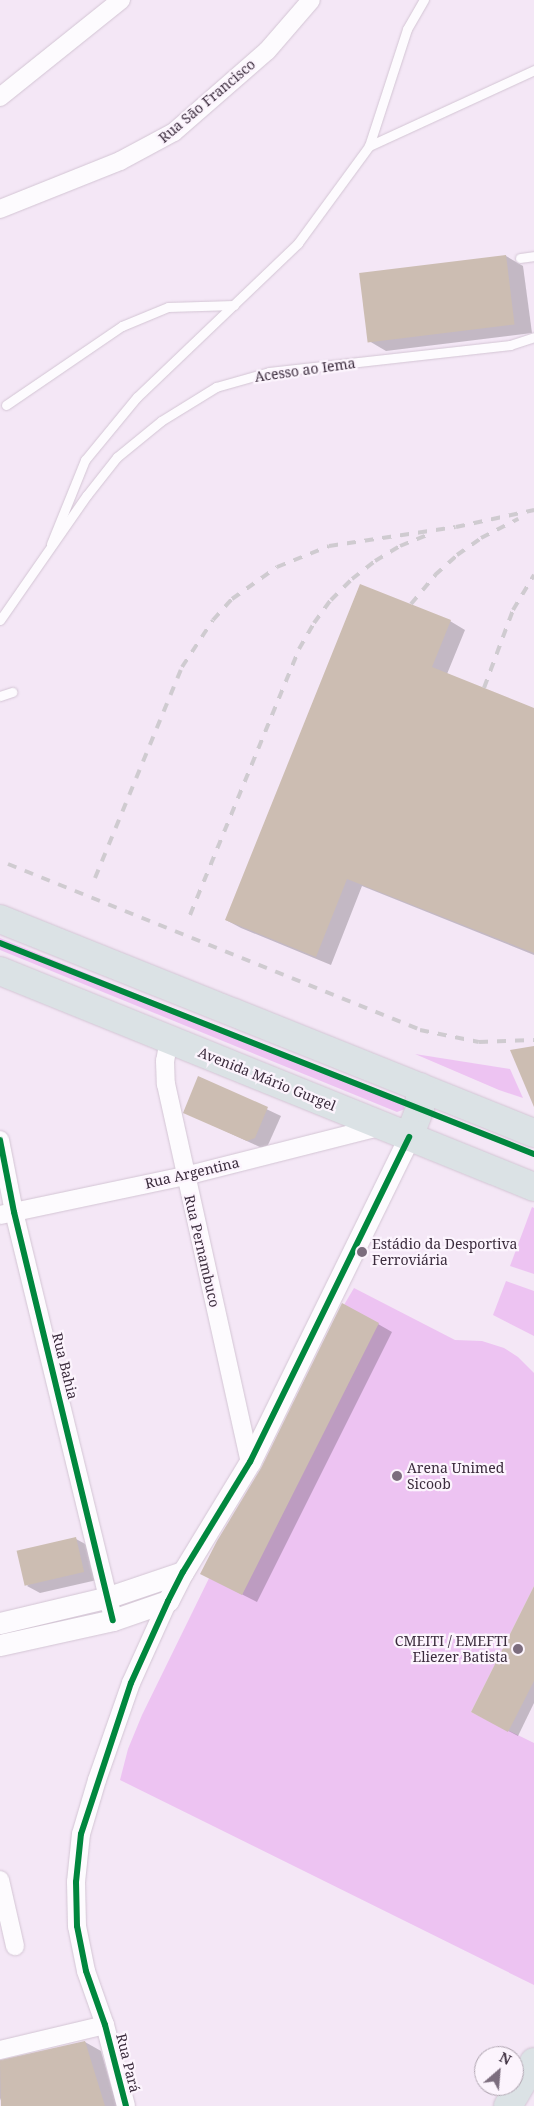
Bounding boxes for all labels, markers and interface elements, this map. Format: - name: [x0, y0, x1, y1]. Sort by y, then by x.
- street label: Rua São Francisco: [155, 56, 259, 146]
- street label: Acesso ao Iema: [253, 355, 357, 385]
- street label: Avenida Mário Gurgel: [196, 1044, 338, 1114]
- street label: Rua Argentina: [143, 1154, 241, 1192]
- street label: Rua Pernambuco: [181, 1193, 223, 1309]
- place label: Estádio da Desportiva Ferroviária: [372, 1236, 517, 1268]
- marker: Estádio da Desportiva Ferroviária: [356, 1246, 368, 1258]
- street label: Rua Bahia: [49, 1331, 81, 1401]
- place label: Arena Unimed Sicoob: [407, 1460, 504, 1492]
- marker: Arena Unimed Sicoob: [391, 1470, 403, 1482]
- place label: CMEITI / EMEFTI Eliezer Batista: [395, 1633, 508, 1665]
- marker: CMEITI / EMEFTI Eliezer Batista: [512, 1643, 524, 1655]
- street label: Rua Pará: [113, 2032, 143, 2094]
- north arrow: [474, 2046, 524, 2096]
- text: N: [496, 2047, 515, 2069]

